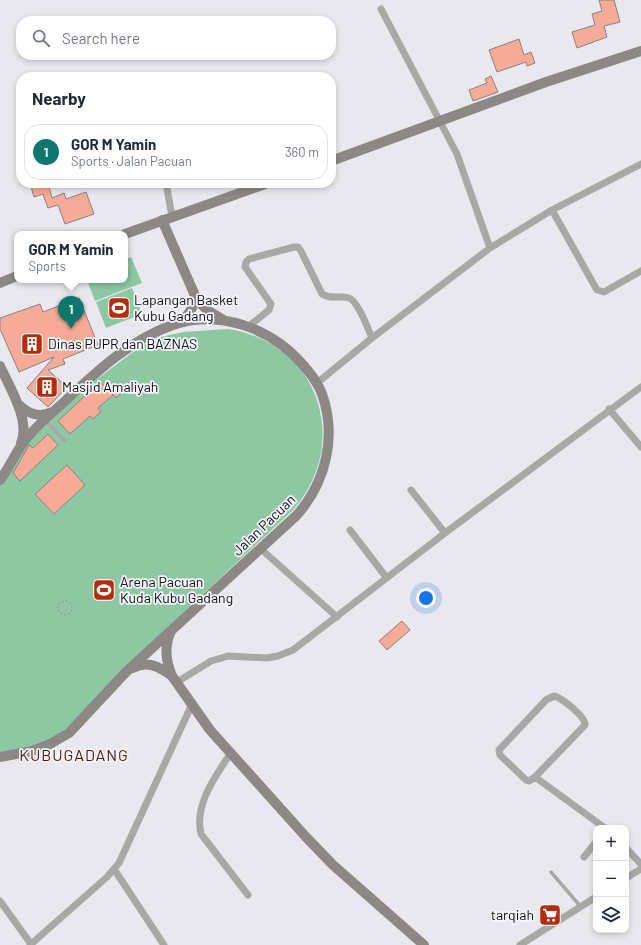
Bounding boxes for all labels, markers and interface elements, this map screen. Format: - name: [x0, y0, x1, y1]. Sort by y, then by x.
- search box: [16, 16, 336, 60]
- icon: search: [30, 27, 52, 49]
- text: Search here: [62, 29, 140, 47]
- text: Nearby: [32, 88, 86, 108]
- text: GOR M Yamin: [71, 135, 156, 153]
- text: 1: [44, 144, 48, 160]
- text: 360 m: [285, 144, 319, 160]
- text: Sports · Jalan Pacuan: [71, 153, 192, 169]
- popup: [14, 231, 128, 283]
- text: GOR M Yamin: [28, 240, 114, 258]
- text: Sports: [28, 258, 66, 274]
- place label: Lapangan Basket Kubu Gadang: [134, 291, 238, 324]
- sports icon: Lapangan Basket Kubu Gadang: [106, 295, 132, 321]
- pin: 1: [58, 296, 84, 329]
- building icon: Dinas PUPR dan BAZNAS: [19, 331, 45, 357]
- place label: Dinas PUPR dan BAZNAS: [48, 335, 197, 352]
- building icon: Masjid Amaliyah: [34, 374, 60, 400]
- place label: Masjid Amaliyah: [62, 378, 158, 395]
- street label: Jalan Pacuan: [229, 490, 299, 559]
- place label: Arena Pacuan Kuda Kubu Gadang: [120, 573, 233, 606]
- sports icon: Arena Pacuan Kuda Kubu Gadang: [91, 577, 117, 603]
- your location: [416, 588, 436, 608]
- district label: KUBUGADANG: [19, 745, 129, 764]
- map controls: [593, 825, 629, 933]
- button: +: [593, 825, 629, 861]
- button: −: [593, 861, 629, 897]
- button: layers: [593, 897, 629, 933]
- supermarket icon: tarqiah: [537, 902, 563, 928]
- place label: tarqiah: [491, 906, 534, 923]

